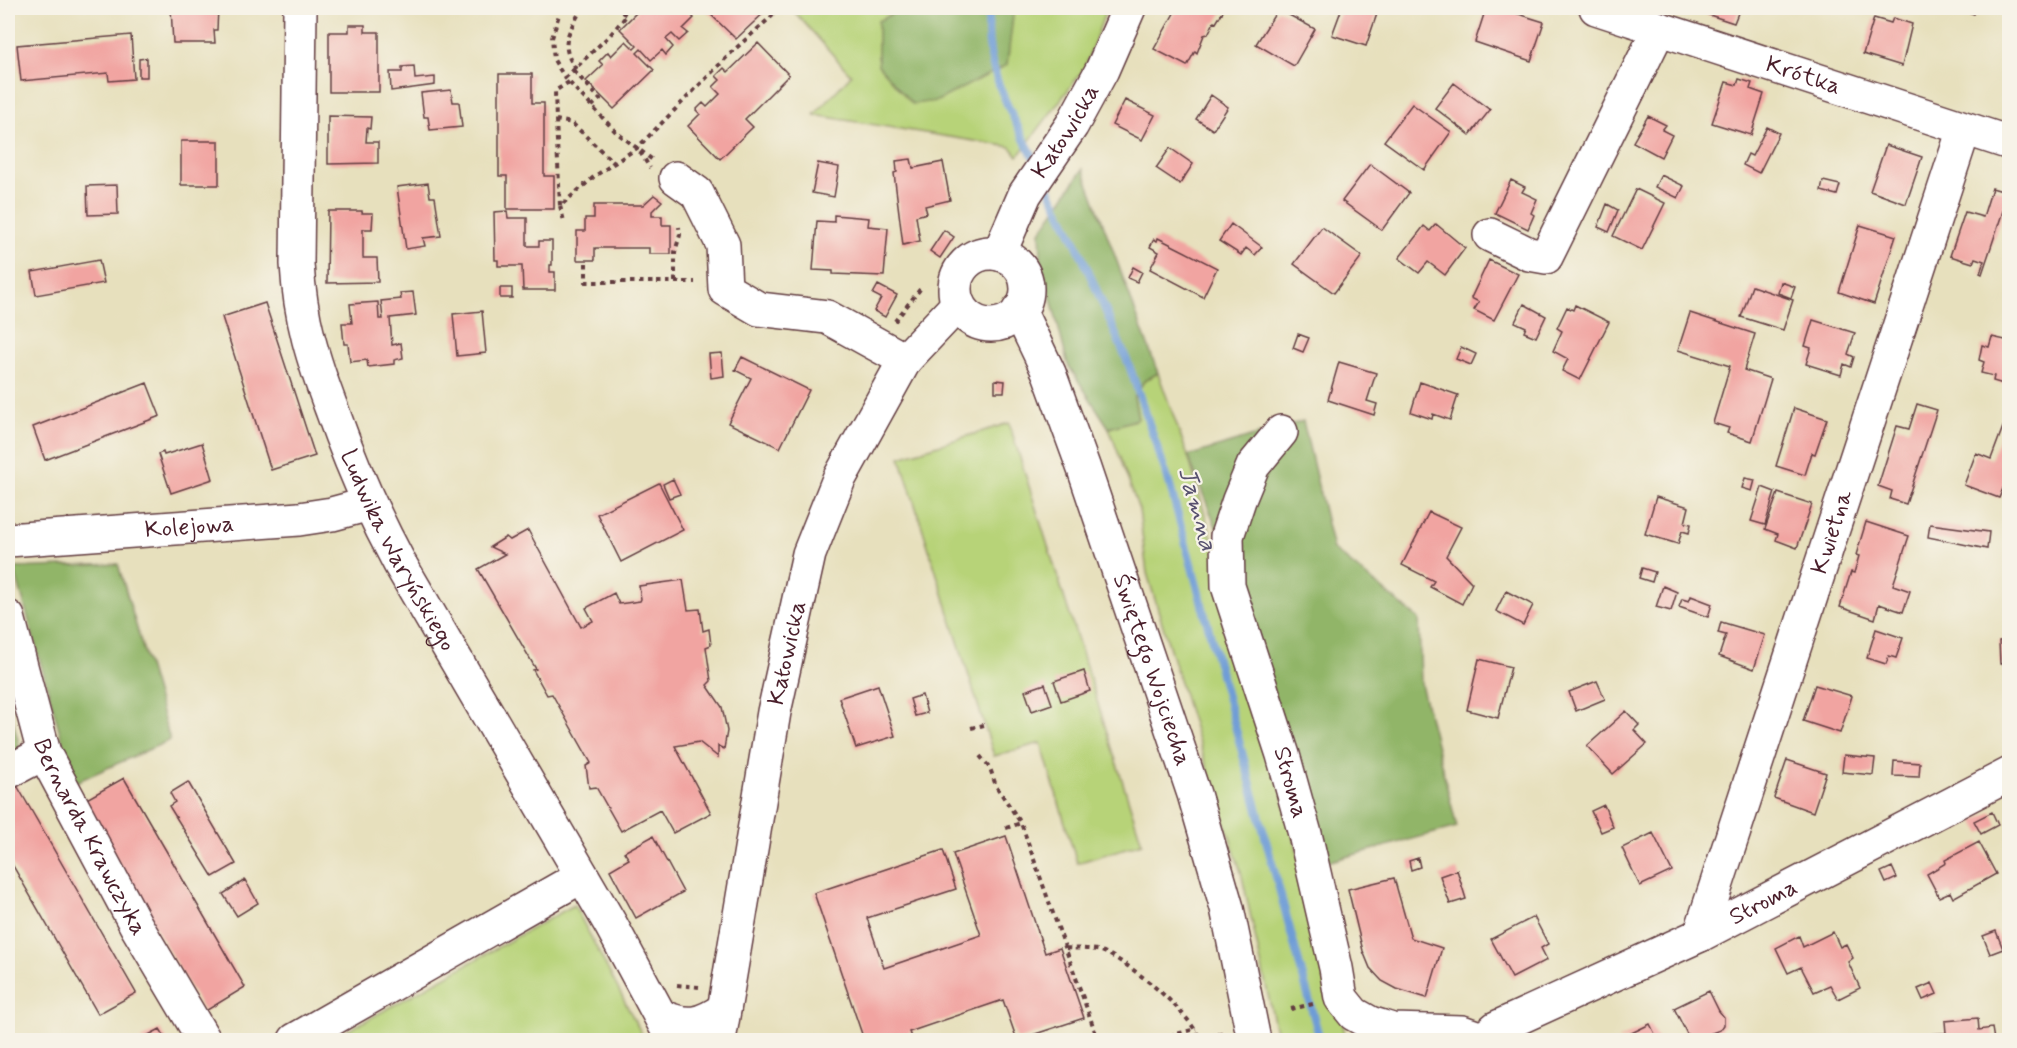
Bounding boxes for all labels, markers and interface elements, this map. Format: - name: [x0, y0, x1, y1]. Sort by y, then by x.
- street label: Krótka: [1762, 49, 1845, 102]
- street label: Katowicka: [1024, 79, 1107, 185]
- street label: Ludwika Waryńskiego: [333, 445, 463, 657]
- water label: Jamna: [1169, 463, 1225, 555]
- street label: Kwietna: [1804, 485, 1860, 578]
- street label: Kolejowa: [144, 508, 235, 546]
- street label: Świętego Wojciecha: [1105, 569, 1199, 770]
- street label: Katowicka: [760, 598, 814, 708]
- street label: Bernarda Krawczyka: [25, 735, 154, 941]
- street label: Stroma: [1266, 743, 1315, 822]
- street label: Stroma: [1724, 872, 1803, 933]

